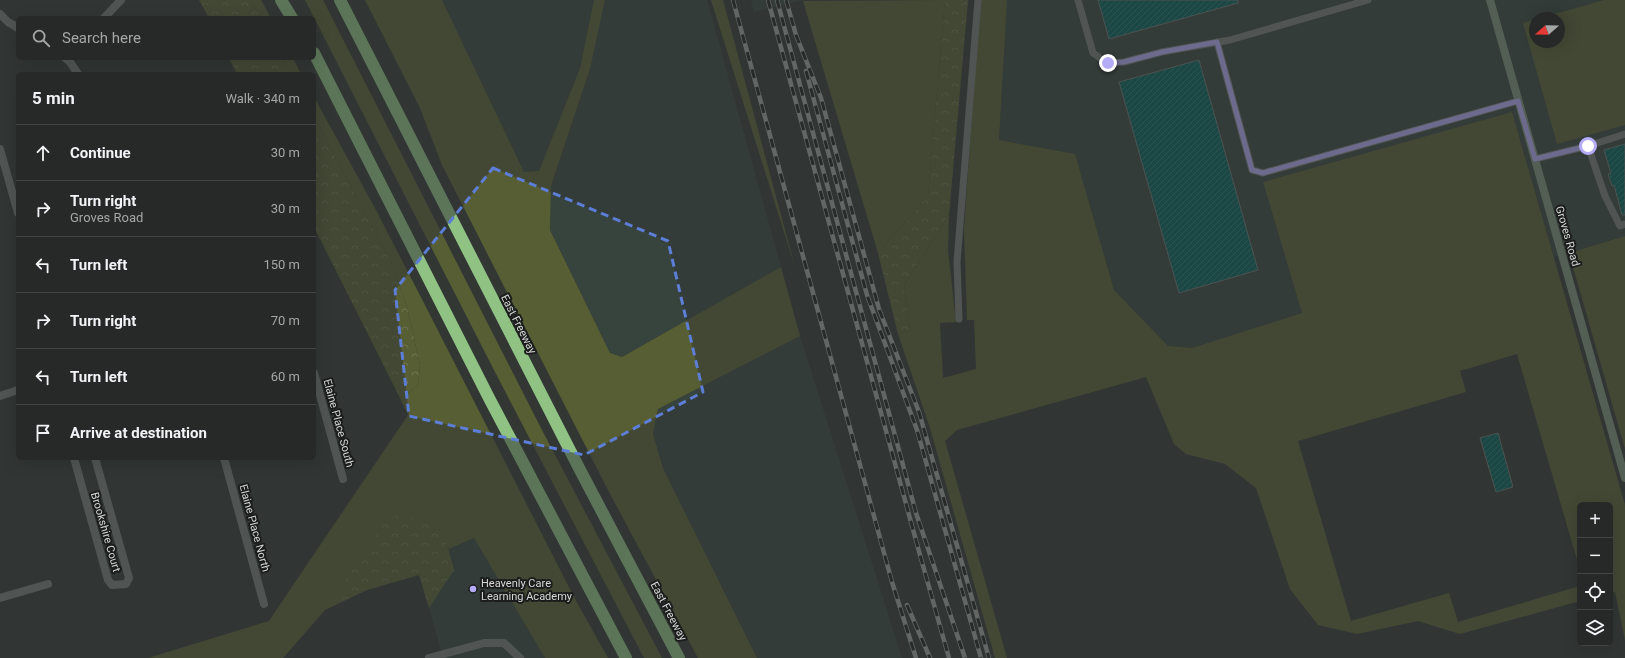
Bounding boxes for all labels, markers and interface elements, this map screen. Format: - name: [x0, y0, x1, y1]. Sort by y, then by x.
- north arrow: [1529, 12, 1565, 48]
- search box: [16, 16, 316, 60]
- icon: search: [30, 27, 52, 49]
- text: Search here: [62, 29, 141, 47]
- route end: [1099, 54, 1117, 72]
- text: 5 min: [32, 88, 75, 108]
- text: Walk · 340 m: [225, 91, 300, 106]
- route start: [1579, 137, 1597, 155]
- icon: ahead: [32, 142, 54, 164]
- text: Continue: [70, 144, 131, 162]
- text: 30 m: [271, 145, 300, 160]
- text: Turn right: [70, 192, 136, 210]
- icon: right: [32, 198, 54, 220]
- text: 30 m: [271, 201, 300, 216]
- street label: Groves Road: [1553, 205, 1582, 268]
- text: Groves Road: [70, 210, 143, 225]
- icon: left: [32, 254, 54, 276]
- text: Turn left: [70, 256, 127, 274]
- text: 150 m: [263, 257, 300, 272]
- street label: East Freeway: [498, 292, 539, 357]
- icon: right: [32, 310, 54, 332]
- text: Turn right: [70, 312, 136, 330]
- text: 70 m: [271, 313, 300, 328]
- icon: left: [32, 366, 54, 388]
- text: Turn left: [70, 368, 127, 386]
- text: 60 m: [271, 369, 300, 384]
- street label: Elaine Place South: [321, 378, 357, 469]
- icon: arrive: [32, 422, 54, 444]
- text: Arrive at destination: [70, 424, 207, 442]
- street label: Elaine Place North: [237, 483, 272, 573]
- street label: Brookshire Court: [88, 491, 123, 574]
- map controls: [1577, 502, 1613, 646]
- button: +: [1577, 502, 1613, 538]
- button: −: [1577, 538, 1613, 574]
- button: locate: [1577, 574, 1613, 610]
- place label: Heavenly Care Learning Academy: [481, 577, 573, 603]
- street label: East Freeway: [648, 580, 690, 644]
- marker: Heavenly Care Learning Academy: [468, 584, 478, 594]
- button: layers: [1577, 610, 1613, 646]

